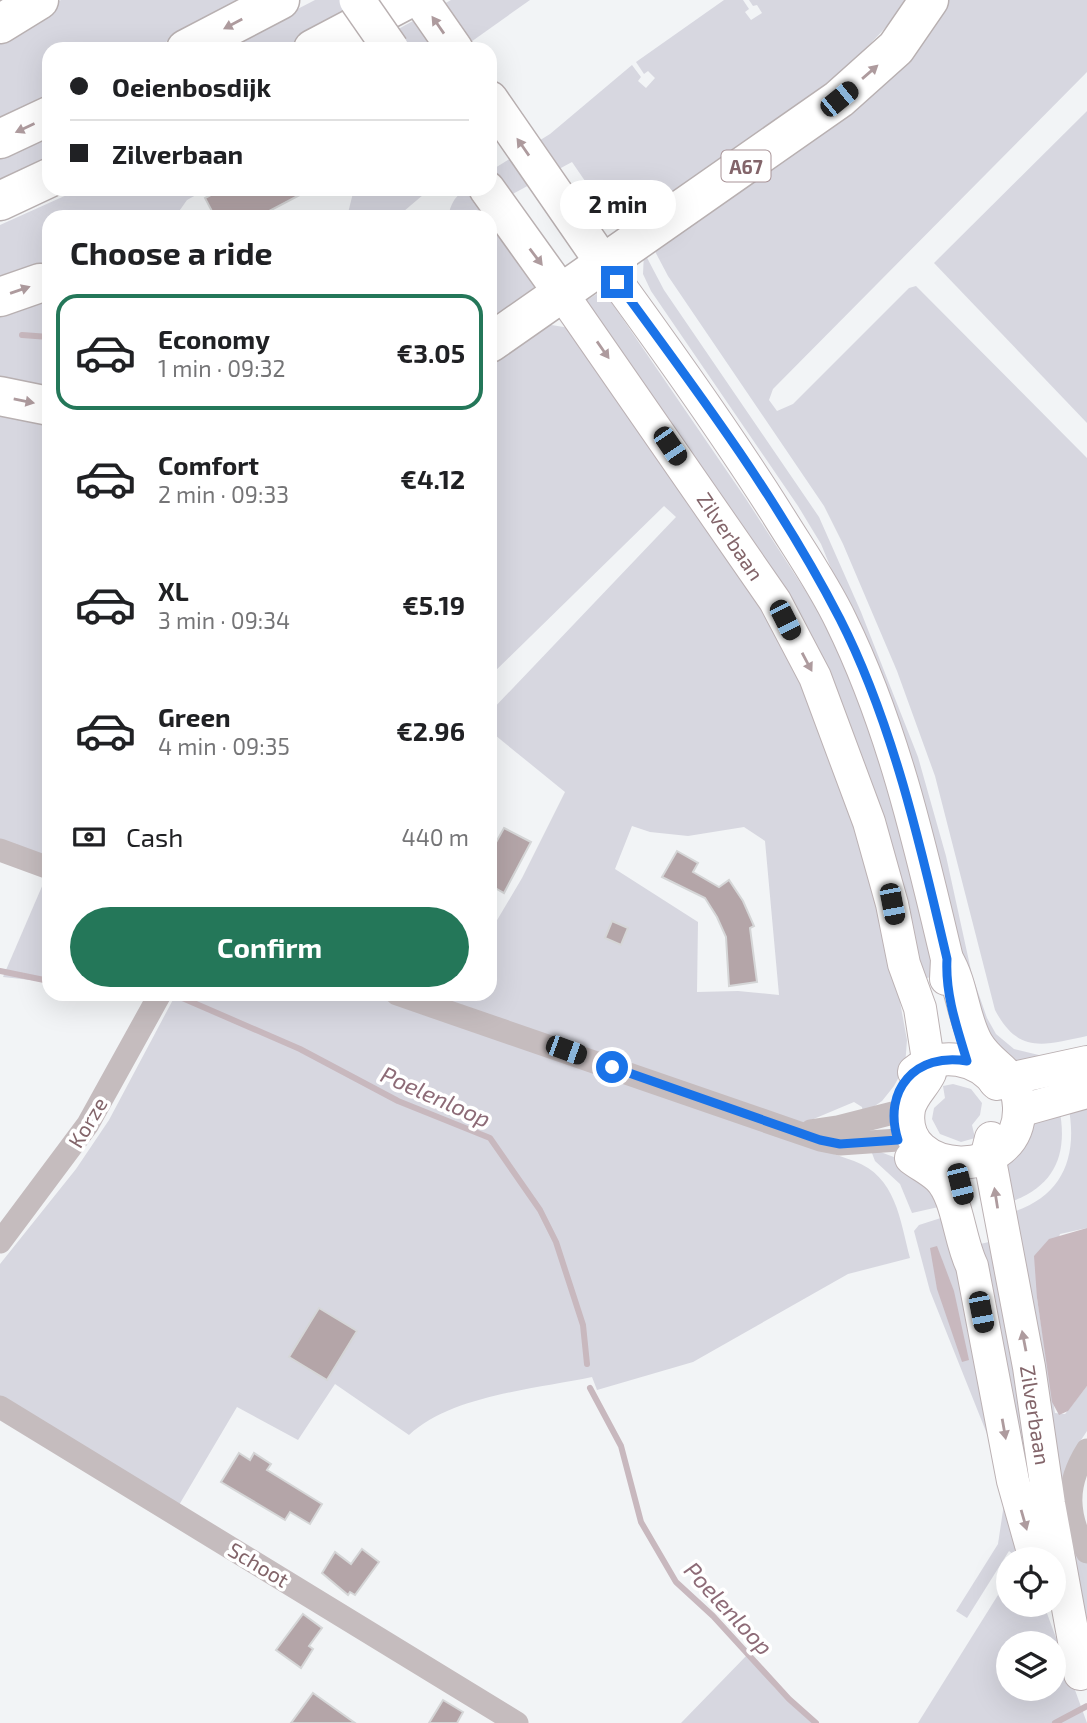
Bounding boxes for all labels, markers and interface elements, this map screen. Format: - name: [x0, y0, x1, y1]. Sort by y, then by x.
- one-way arrow: [432, 15, 445, 34]
- one-way arrow: [223, 18, 243, 30]
- one-way arrow: [861, 64, 879, 80]
- text: Oeienbosdijk: [112, 71, 271, 102]
- car: [817, 78, 862, 120]
- one-way arrow: [14, 123, 35, 134]
- text: Zilverbaan: [112, 138, 243, 169]
- one-way arrow: [516, 138, 530, 156]
- road number: A67: [722, 150, 770, 182]
- callout: 2 min: [559, 180, 675, 230]
- text: 2 min: [589, 190, 647, 218]
- text: Choose a ride: [70, 233, 273, 271]
- one-way arrow: [528, 248, 542, 266]
- route end: [601, 266, 633, 298]
- one-way arrow: [9, 284, 30, 295]
- icon: car: [74, 321, 137, 384]
- text: Economy: [158, 323, 270, 354]
- text: €3.05: [396, 337, 465, 368]
- one-way arrow: [596, 341, 610, 359]
- text: 1 min · 09:32: [158, 354, 285, 382]
- one-way arrow: [14, 396, 36, 407]
- car: [650, 423, 691, 469]
- icon: car: [74, 447, 137, 510]
- text: Comfort: [158, 449, 259, 480]
- text: €4.12: [400, 463, 465, 494]
- text: 2 min · 09:33: [158, 480, 289, 508]
- street label: Zilverbaan: [692, 487, 770, 585]
- icon: car: [74, 573, 137, 636]
- text: XL: [158, 575, 189, 606]
- text: €5.19: [402, 589, 465, 620]
- car: [767, 597, 804, 643]
- text: 3 min · 09:34: [158, 606, 290, 634]
- one-way arrow: [801, 652, 812, 672]
- icon: car: [74, 699, 137, 762]
- text: Green: [158, 701, 231, 732]
- text: €2.96: [396, 715, 465, 746]
- text: 4 min · 09:35: [158, 732, 290, 760]
- icon: cash: [70, 818, 108, 856]
- text: Cash: [126, 821, 183, 852]
- text: 440 m: [402, 823, 469, 851]
- car: [878, 881, 907, 927]
- button: Confirm: [70, 907, 469, 987]
- car: [543, 1033, 590, 1067]
- route start: [596, 1051, 628, 1083]
- water label: Poelenloop: [377, 1059, 495, 1133]
- street label: Korze: [62, 1092, 112, 1152]
- car: [945, 1161, 976, 1207]
- one-way arrow: [990, 1187, 1001, 1209]
- car: [967, 1289, 996, 1335]
- one-way arrow: [1018, 1330, 1029, 1352]
- street label: Zilverbaan: [1016, 1363, 1056, 1467]
- one-way arrow: [999, 1418, 1010, 1440]
- one-way arrow: [1019, 1510, 1029, 1531]
- street label: Schoot: [224, 1536, 294, 1592]
- map controls: [996, 1547, 1066, 1701]
- button: locate: [996, 1547, 1066, 1617]
- water label: Poelenloop: [679, 1556, 779, 1660]
- button: layers: [996, 1631, 1066, 1701]

